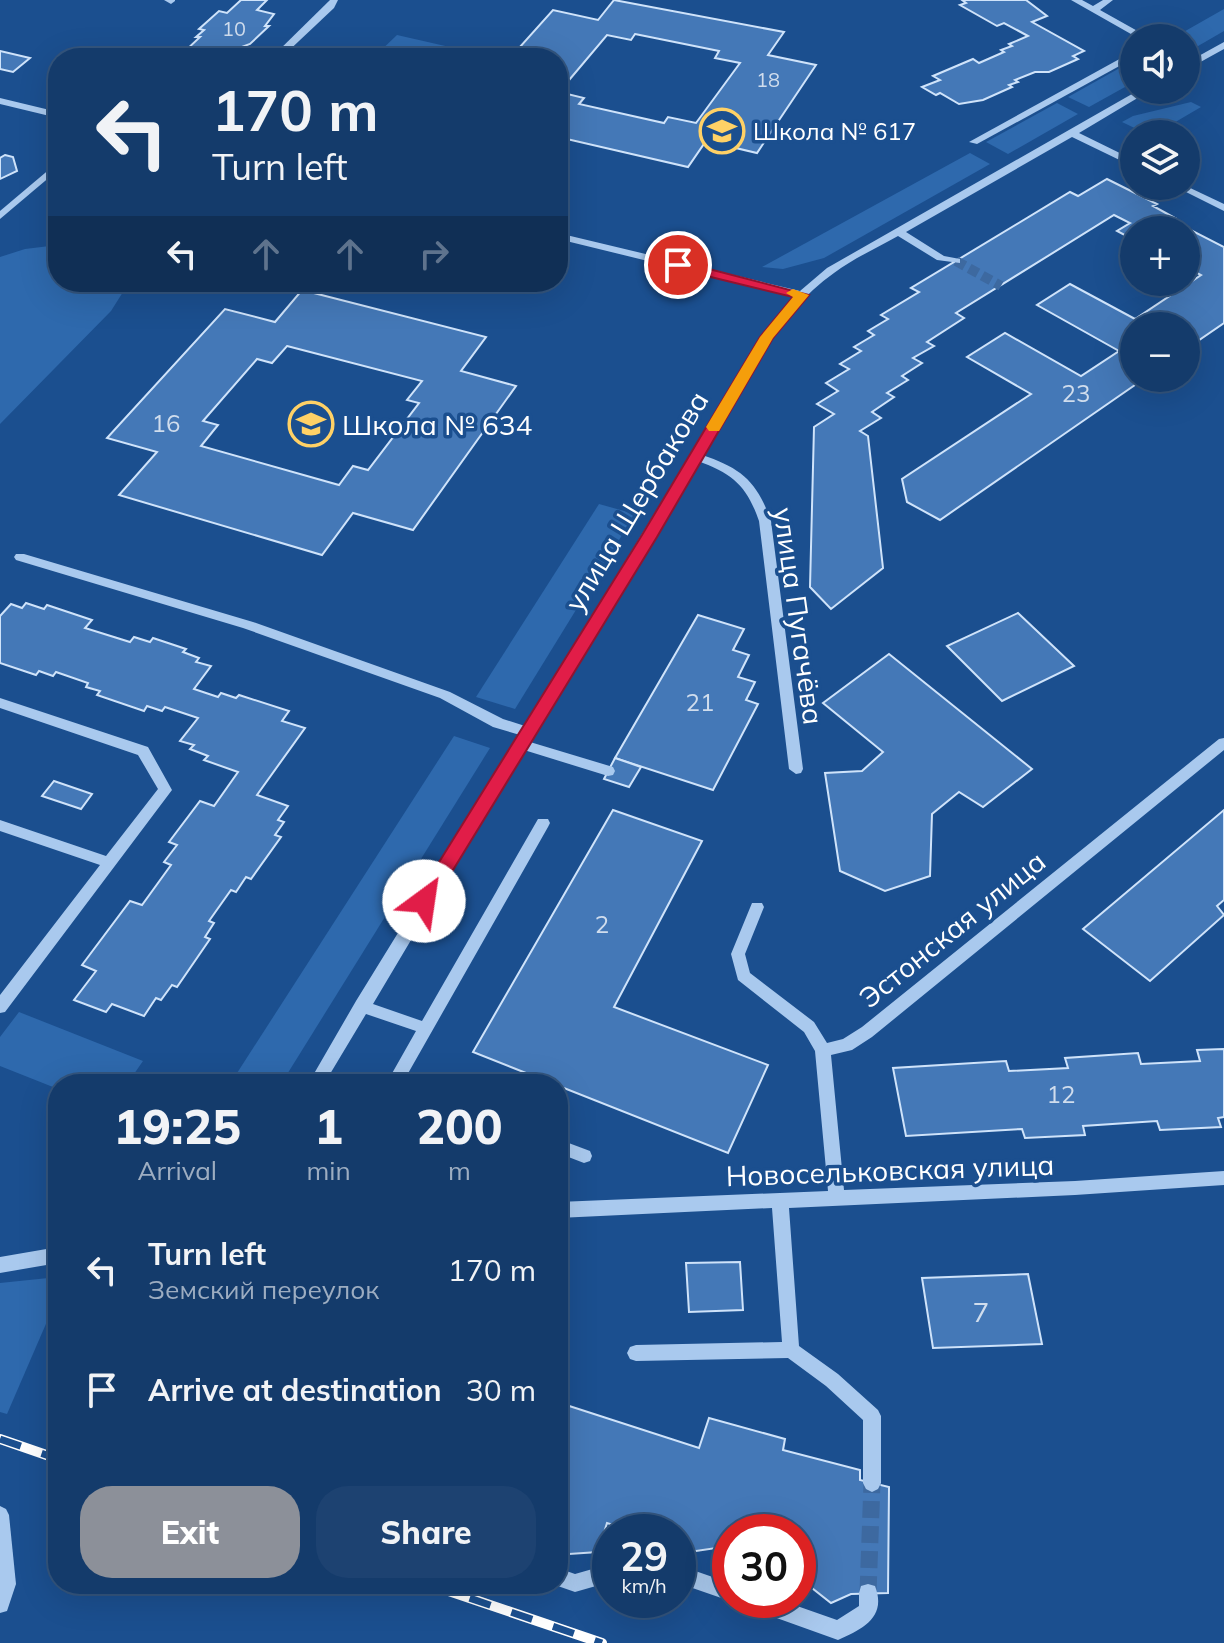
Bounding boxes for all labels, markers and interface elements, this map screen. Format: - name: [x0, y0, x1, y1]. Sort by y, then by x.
- house number: 10: [222, 16, 246, 41]
- map controls: [1120, 24, 1200, 392]
- button: sound: [1120, 24, 1200, 104]
- house number: 18: [756, 67, 780, 92]
- text: 170 m: [212, 75, 379, 145]
- icon: left: [80, 80, 184, 184]
- school or university icon: Школа № 617: [698, 107, 746, 155]
- place label: Школа № 617: [753, 116, 916, 146]
- button: layers: [1120, 120, 1200, 200]
- text: Turn left: [212, 144, 348, 189]
- button: +: [1120, 216, 1200, 296]
- pin: [644, 231, 712, 299]
- icon: left: [160, 232, 204, 276]
- icon: ahead: [244, 232, 288, 276]
- icon: ahead: [328, 232, 372, 276]
- icon: right: [412, 232, 456, 276]
- icon: arrive: [656, 243, 700, 287]
- button: −: [1120, 312, 1200, 392]
- house number: 23: [1062, 378, 1090, 408]
- street label: улица Щербакова: [557, 385, 715, 617]
- school or university icon: Школа № 634: [287, 400, 335, 448]
- place label: Школа № 634: [342, 407, 532, 442]
- house number: 16: [152, 408, 180, 438]
- street label: улица Пугачёва: [766, 505, 832, 727]
- house number: 21: [686, 687, 714, 717]
- street label: Эстонская улица: [852, 843, 1052, 1015]
- position arrow: [382, 859, 466, 943]
- house number: 2: [595, 909, 609, 939]
- house number: 12: [1047, 1079, 1075, 1109]
- text: 19:25: [113, 1096, 241, 1156]
- text: 1: [314, 1096, 343, 1156]
- text: 200: [416, 1096, 503, 1156]
- street label: Новосельковская улица: [725, 1147, 1055, 1193]
- text: Arrival: [137, 1154, 217, 1187]
- text: min: [307, 1154, 351, 1187]
- text: m: [448, 1154, 471, 1187]
- text: Turn left: [148, 1235, 266, 1273]
- icon: left: [80, 1248, 124, 1292]
- text: 170 m: [448, 1251, 536, 1289]
- text: Земский переулок: [148, 1273, 379, 1306]
- house number: 7: [973, 1294, 989, 1329]
- icon: arrive: [80, 1368, 124, 1412]
- text: Arrive at destination: [148, 1371, 442, 1409]
- text: 30 m: [466, 1371, 536, 1409]
- button: Exit: [80, 1486, 300, 1578]
- button: Share: [316, 1486, 536, 1578]
- speed limit sign: 30: [712, 1514, 816, 1618]
- text: 29: [620, 1531, 668, 1581]
- text: km/h: [621, 1573, 667, 1598]

